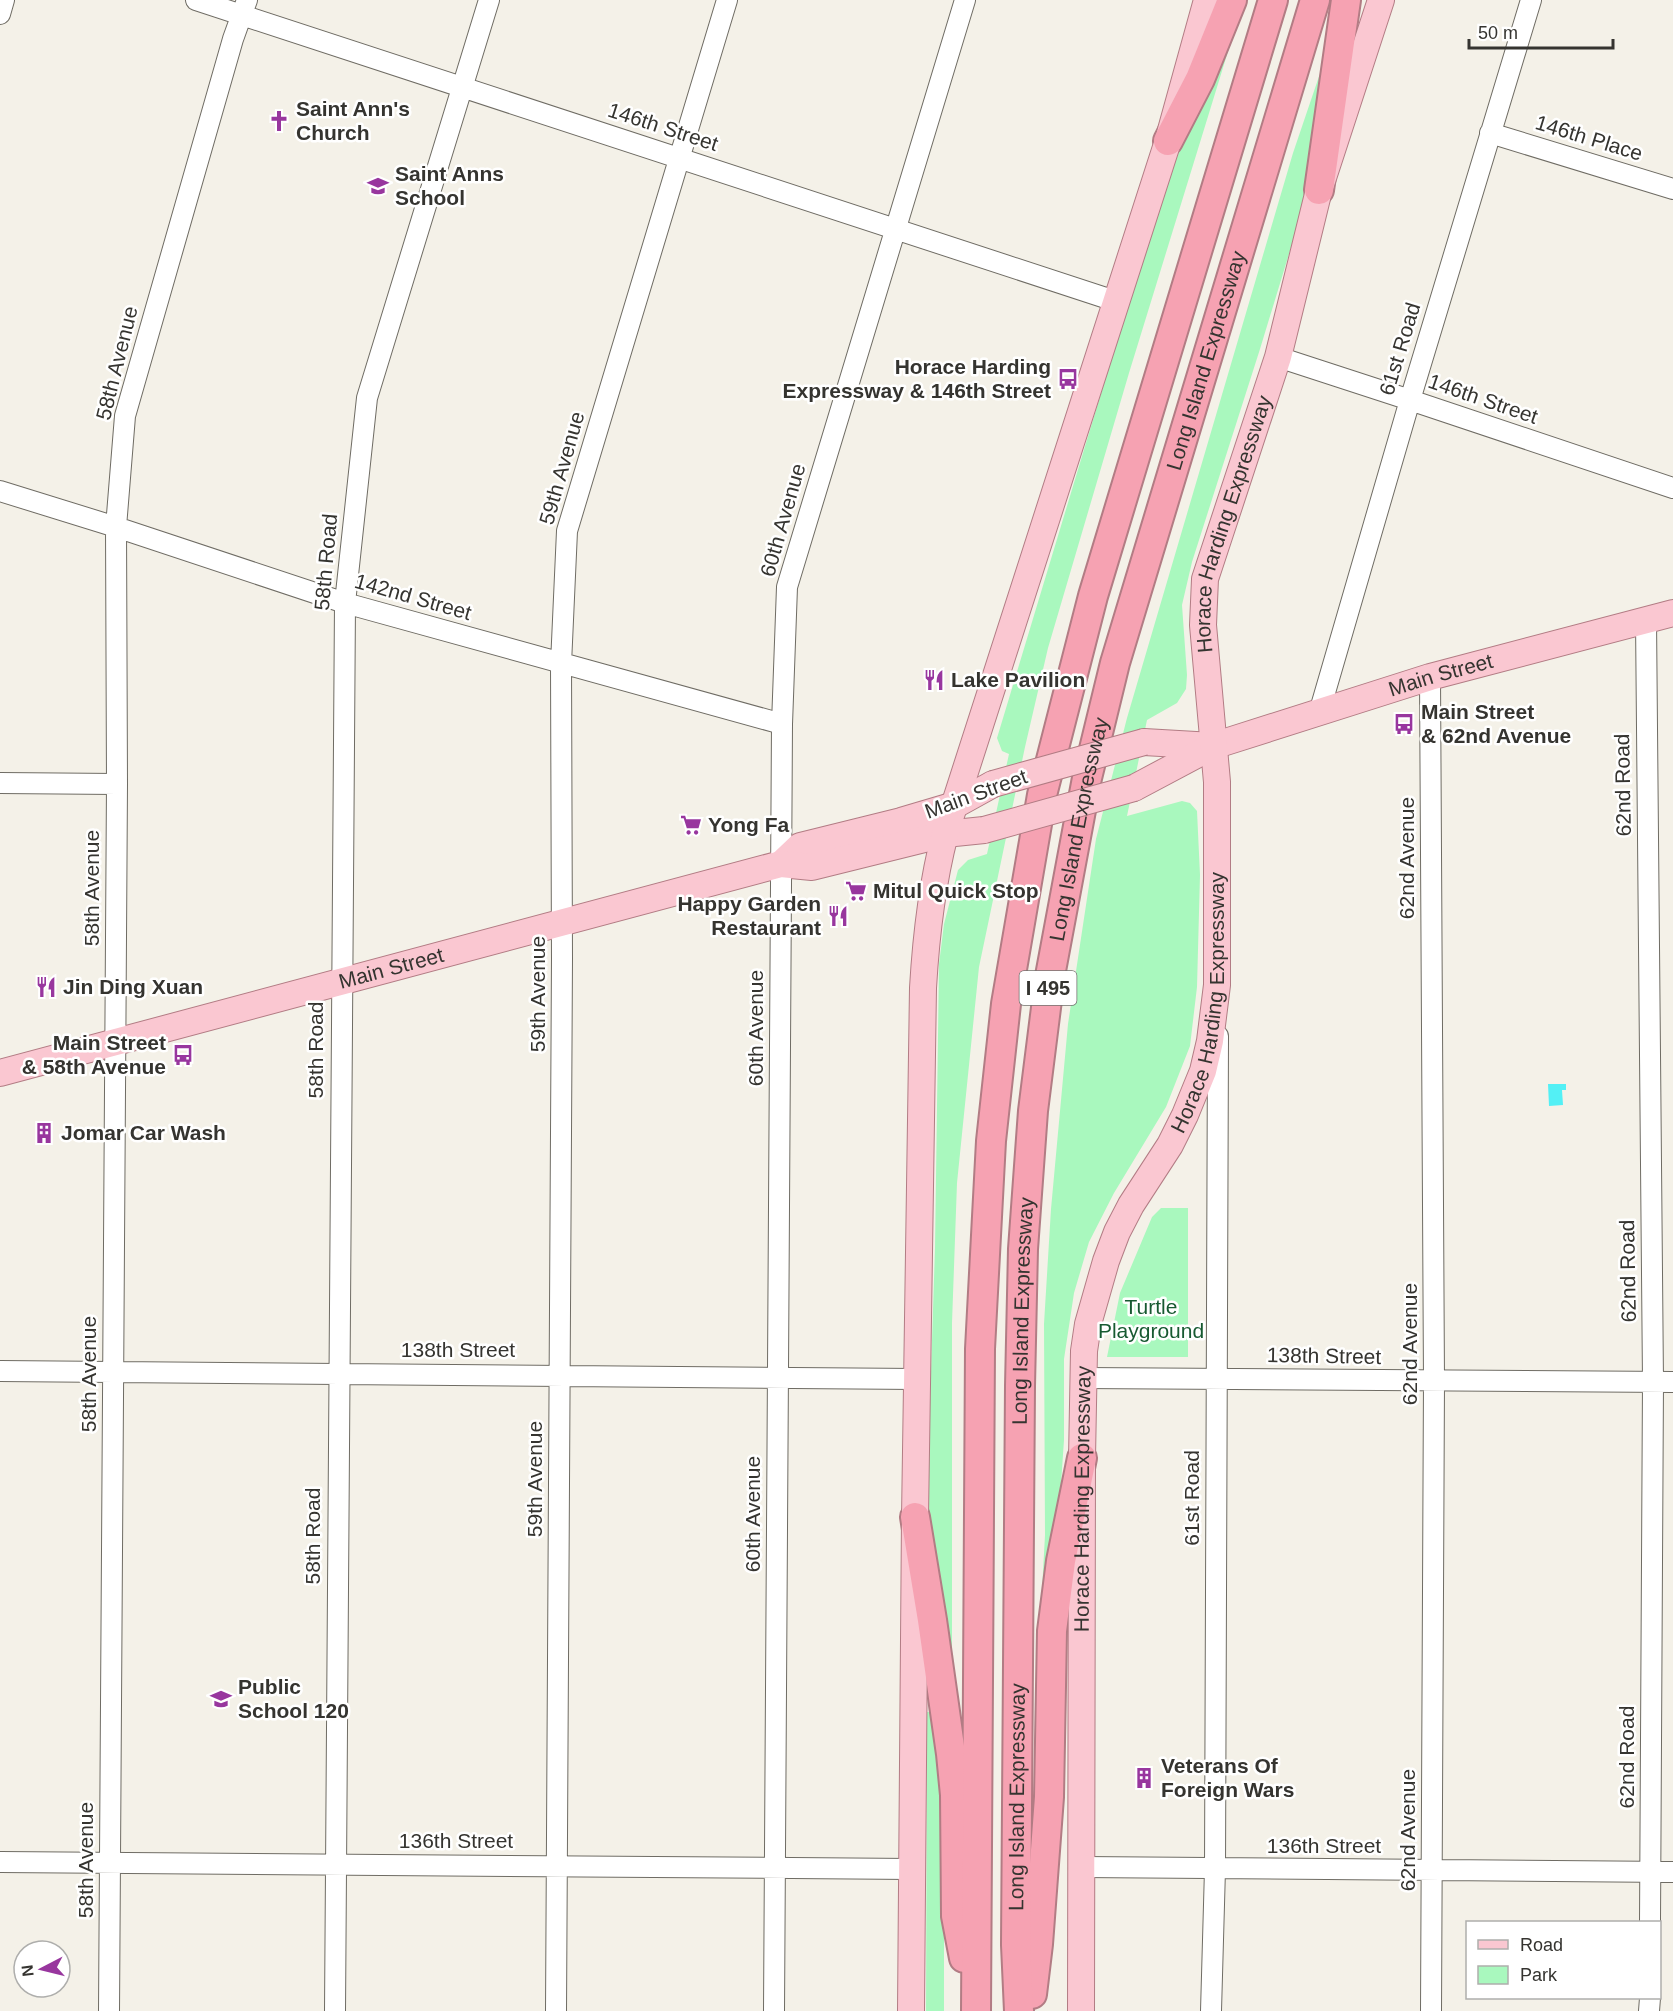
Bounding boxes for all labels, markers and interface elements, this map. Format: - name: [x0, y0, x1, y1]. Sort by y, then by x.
- scale bar: [1469, 12, 1613, 50]
- text: 50 m: [1478, 23, 1518, 43]
- place label: Saint Ann's Church: [296, 97, 410, 144]
- street label: 146th Street: [605, 98, 721, 155]
- church icon: Saint Ann's Church: [267, 109, 291, 133]
- street label: 146th Place: [1533, 110, 1646, 165]
- place label: Saint Anns School: [395, 162, 504, 209]
- school or university icon: Saint Anns School: [366, 174, 390, 198]
- street label: Long Island Expressway: [1162, 248, 1250, 473]
- street label: 61st Road: [1375, 300, 1425, 398]
- street label: 58th Avenue: [91, 304, 142, 422]
- place label: Horace Harding Expressway & 146th Street: [783, 355, 1051, 402]
- bus stop icon: Horace Harding Expressway & 146th Street: [1056, 367, 1080, 391]
- street label: 146th Street: [1425, 369, 1541, 428]
- street label: Horace Harding Expressway: [1191, 392, 1276, 654]
- street label: 59th Avenue: [534, 409, 589, 527]
- street label: 60th Avenue: [755, 461, 810, 579]
- street label: 58th Road: [310, 513, 341, 611]
- street label: 142nd Street: [352, 569, 474, 624]
- street label: Main Street: [1385, 649, 1495, 700]
- restaurant icon: Lake Pavilion: [922, 668, 946, 692]
- place label: Lake Pavilion: [951, 668, 1085, 691]
- place label: Main Street & 62nd Avenue: [1421, 700, 1571, 747]
- bus stop icon: Main Street & 62nd Avenue: [1392, 712, 1416, 736]
- street label: Long Island Expressway: [1045, 715, 1112, 943]
- street label: 62nd Road: [1610, 733, 1635, 837]
- street label: Main Street: [921, 764, 1030, 823]
- street label: 62nd Avenue: [1395, 797, 1418, 919]
- supermarket icon: Yong Fa: [679, 813, 703, 837]
- place label: Yong Fa: [708, 813, 790, 836]
- street label: 58th Avenue: [80, 830, 103, 946]
- street label: Horace Harding Expressway: [1166, 872, 1228, 1136]
- supermarket icon: Mitul Quick Stop: [844, 879, 868, 903]
- place label: Mitul Quick Stop: [873, 879, 1039, 902]
- place label: Happy Garden Restaurant: [677, 892, 821, 939]
- restaurant icon: Happy Garden Restaurant: [826, 904, 850, 928]
- street label: 59th Avenue: [526, 936, 549, 1052]
- street label: Main Street: [336, 943, 446, 993]
- street label: 60th Avenue: [744, 970, 767, 1086]
- road number: I 495: [1020, 971, 1076, 1005]
- restaurant icon: Jin Ding Xuan: [34, 975, 58, 999]
- place label: Jin Ding Xuan: [63, 975, 203, 998]
- street label: 58th Road: [304, 1002, 327, 1098]
- place label: Main Street & 58th Avenue: [22, 1031, 166, 1078]
- bus stop icon: Main Street & 58th Avenue: [171, 1043, 195, 1067]
- building icon: Jomar Car Wash: [32, 1121, 56, 1145]
- place label: Jomar Car Wash: [61, 1121, 226, 1144]
- street label: Long Island Expressway: [1008, 1196, 1038, 1425]
- street label: 62nd Road: [1615, 1219, 1640, 1323]
- street label: 62nd Avenue: [1398, 1283, 1421, 1405]
- park label: Turtle Playground: [1098, 1295, 1204, 1342]
- street label: 58th Avenue: [77, 1316, 100, 1432]
- street label: 138th Street: [401, 1338, 515, 1361]
- street label: 138th Street: [1267, 1343, 1382, 1368]
- street label: Horace Harding Expressway: [1070, 1365, 1095, 1632]
- street label: 59th Avenue: [523, 1421, 546, 1537]
- street label: 61st Road: [1180, 1450, 1203, 1546]
- street label: 60th Avenue: [741, 1456, 764, 1572]
- street label: 58th Road: [301, 1488, 324, 1584]
- place label: Public School 120: [238, 1675, 349, 1722]
- street label: Long Island Expressway: [1004, 1683, 1029, 1911]
- school or university icon: Public School 120: [209, 1687, 233, 1711]
- street label: 62nd Road: [1615, 1706, 1638, 1808]
- place label: Veterans Of Foreign Wars: [1161, 1754, 1294, 1801]
- building icon: Veterans Of Foreign Wars: [1132, 1766, 1156, 1790]
- street label: 62nd Avenue: [1396, 1769, 1419, 1891]
- street label: 58th Avenue: [74, 1802, 97, 1918]
- street label: 136th Street: [399, 1829, 513, 1852]
- street label: 136th Street: [1267, 1834, 1381, 1857]
- legend: [1466, 1921, 1661, 1999]
- text: Road: [1520, 1935, 1563, 1955]
- north arrow: [12, 1939, 72, 1999]
- text: N: [18, 1964, 37, 1978]
- text: Park: [1520, 1965, 1558, 1985]

